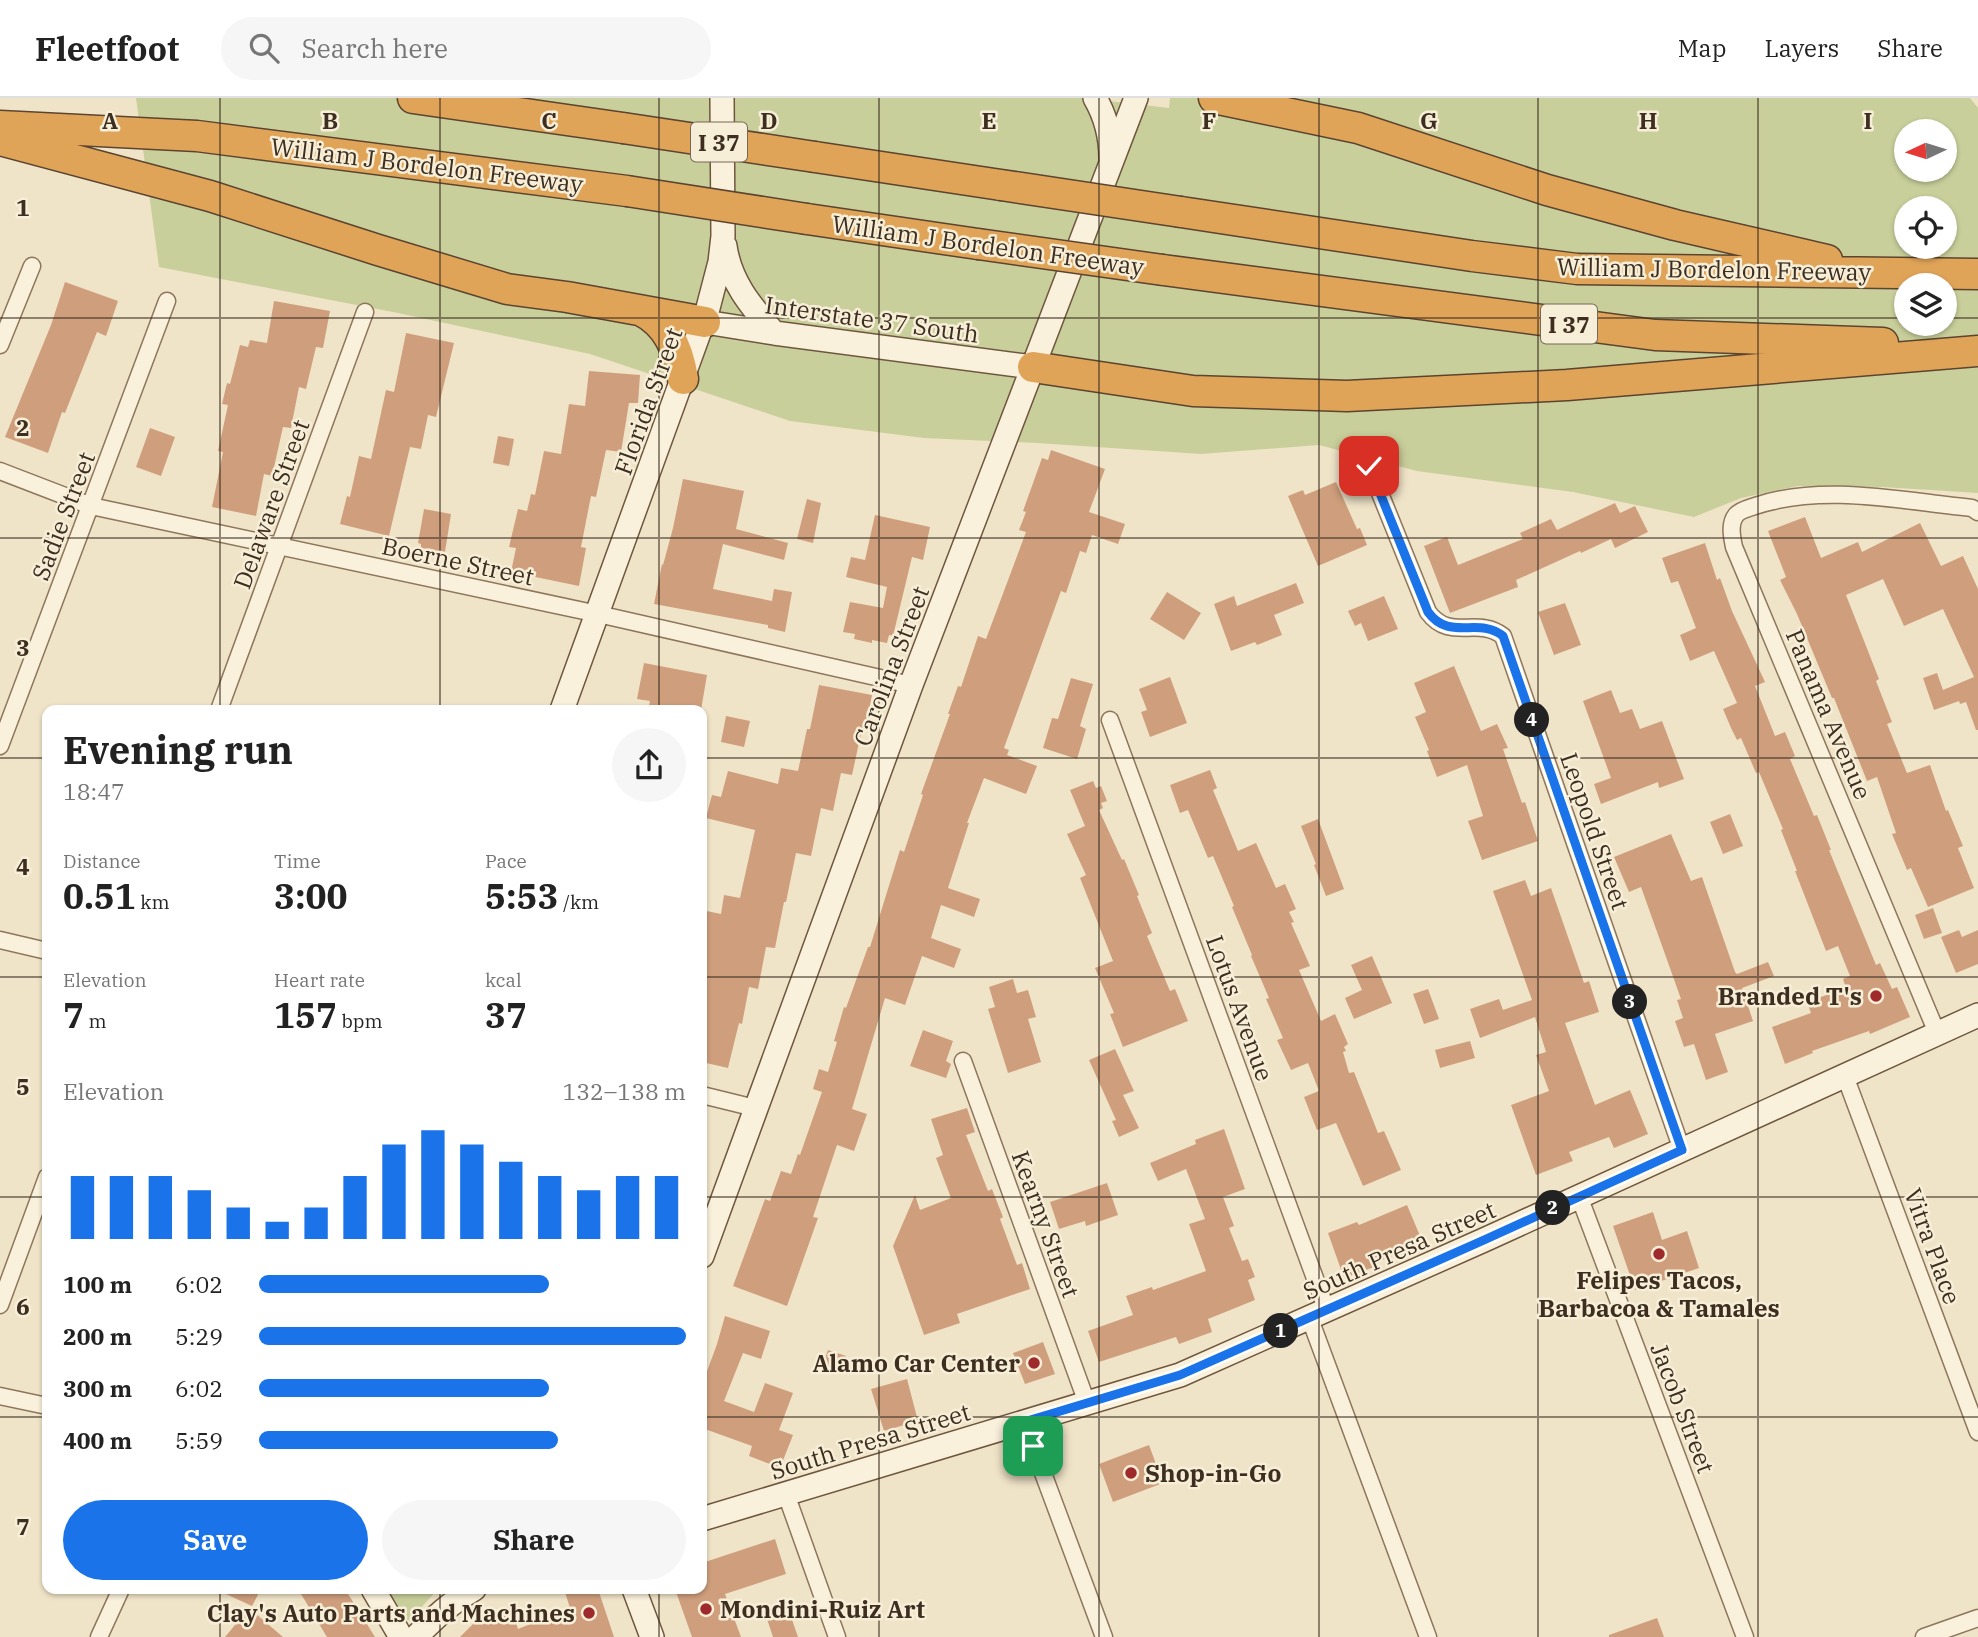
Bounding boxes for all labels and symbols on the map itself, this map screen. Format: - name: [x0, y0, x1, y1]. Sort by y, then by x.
- text: A: [102, 105, 118, 135]
- text: B: [322, 105, 338, 135]
- text: C: [541, 105, 557, 135]
- text: D: [760, 105, 778, 135]
- text: E: [981, 105, 997, 135]
- text: F: [1202, 105, 1216, 135]
- text: G: [1420, 105, 1438, 135]
- text: H: [1639, 105, 1657, 135]
- text: I: [1864, 105, 1872, 135]
- north arrow: [1894, 119, 1956, 182]
- road number: I 37: [691, 122, 747, 162]
- street label: William J Bordelon Freeway: [269, 130, 585, 200]
- text: 1: [16, 192, 30, 222]
- street label: William J Bordelon Freeway: [830, 207, 1146, 283]
- street label: William J Bordelon Freeway: [1556, 250, 1872, 288]
- street label: Interstate 37 South: [763, 288, 981, 350]
- road number: I 37: [1541, 304, 1597, 344]
- street label: Florida Street: [607, 323, 689, 479]
- text: 2: [16, 412, 30, 442]
- street label: Delaware Street: [226, 415, 316, 593]
- pin: [1339, 436, 1399, 496]
- street label: Sadie Street: [24, 447, 102, 585]
- street label: Boerne Street: [379, 529, 537, 593]
- street label: Carolina Street: [846, 581, 936, 751]
- street label: Panama Avenue: [1779, 624, 1879, 804]
- text: 3: [16, 632, 30, 662]
- pin: 4: [1514, 702, 1550, 738]
- street label: Leopold Street: [1553, 748, 1637, 914]
- text: 4: [16, 851, 30, 881]
- street label: Lotus Avenue: [1199, 931, 1281, 1085]
- place label: Branded T's: [1718, 980, 1862, 1012]
- pin: 3: [1612, 984, 1648, 1020]
- marker: Branded T's: [1868, 988, 1884, 1004]
- text: 5: [16, 1071, 30, 1101]
- street label: Kearny Street: [1005, 1146, 1087, 1302]
- street label: Vitra Place: [1897, 1184, 1969, 1308]
- pin: 2: [1536, 1190, 1570, 1226]
- street label: South Presa Street: [1298, 1193, 1500, 1307]
- marker: Felipes Tacos, Barbacoa & Tamales: [1651, 1246, 1667, 1262]
- place label: Felipes Tacos, Barbacoa & Tamales: [1538, 1264, 1780, 1324]
- text: 6: [16, 1291, 30, 1321]
- pin: 1: [1264, 1314, 1298, 1348]
- street label: Jacob Street: [1644, 1338, 1722, 1478]
- place label: Alamo Car Center: [812, 1347, 1020, 1379]
- marker: Alamo Car Center: [1026, 1355, 1042, 1371]
- street label: South Presa Street: [766, 1395, 974, 1487]
- pin: [1003, 1416, 1063, 1476]
- place label: Shop-in-Go: [1145, 1457, 1281, 1489]
- marker: Shop-in-Go: [1123, 1465, 1139, 1481]
- text: 7: [16, 1511, 30, 1541]
- place label: Mondini-Ruiz Art: [720, 1593, 925, 1625]
- place label: Clay's Auto Parts and Machines: [207, 1597, 575, 1629]
- marker: Mondini-Ruiz Art: [698, 1601, 714, 1617]
- marker: Clay's Auto Parts and Machines: [581, 1605, 597, 1621]

